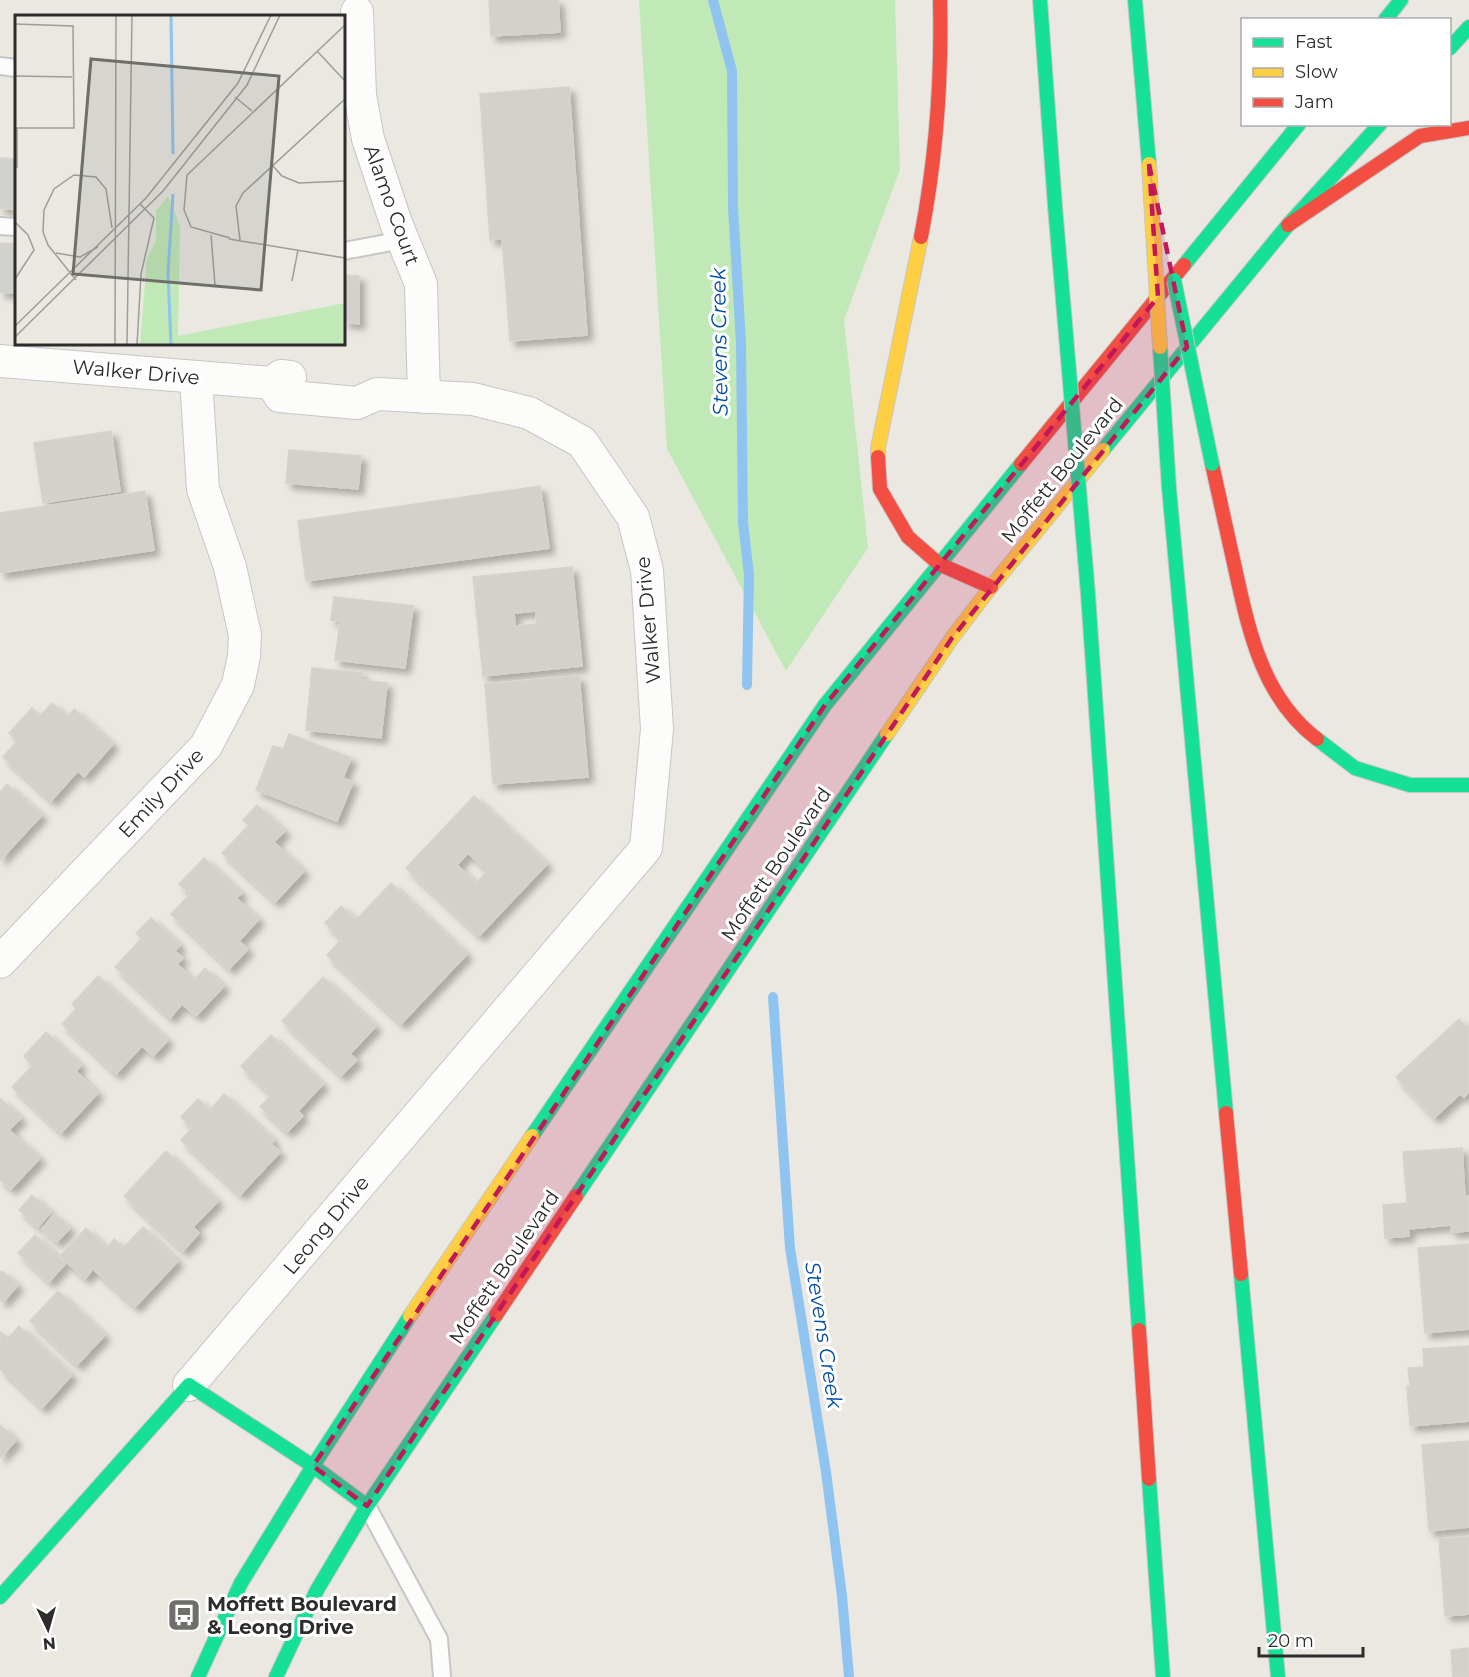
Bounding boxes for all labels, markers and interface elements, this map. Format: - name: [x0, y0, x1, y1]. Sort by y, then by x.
- inset map: [15, 15, 345, 345]
- legend: [1241, 18, 1451, 126]
- text: Fast: [1295, 31, 1333, 53]
- text: Slow: [1295, 61, 1338, 83]
- text: Jam: [1294, 91, 1334, 113]
- street label: Alamo Court: [359, 141, 425, 269]
- water label: Stevens Creek: [705, 266, 733, 416]
- street label: Walker Drive: [71, 354, 201, 390]
- street label: Moffett Boulevard: [996, 392, 1128, 548]
- street label: Walker Drive: [630, 555, 666, 685]
- street label: Emily Drive: [113, 743, 209, 843]
- street label: Moffett Boulevard: [716, 783, 836, 945]
- street label: Leong Drive: [278, 1171, 374, 1279]
- street label: Moffett Boulevard: [444, 1186, 564, 1348]
- water label: Stevens Creek: [800, 1260, 848, 1412]
- place label: Moffett Boulevard & Leong Drive: [207, 1592, 397, 1639]
- bus stop icon: Moffett Boulevard & Leong Drive: [166, 1597, 202, 1633]
- north arrow: [18, 1599, 78, 1659]
- scale bar: [1259, 1620, 1362, 1658]
- text: 20 m: [1268, 1630, 1314, 1652]
- text: N: [42, 1633, 57, 1653]

